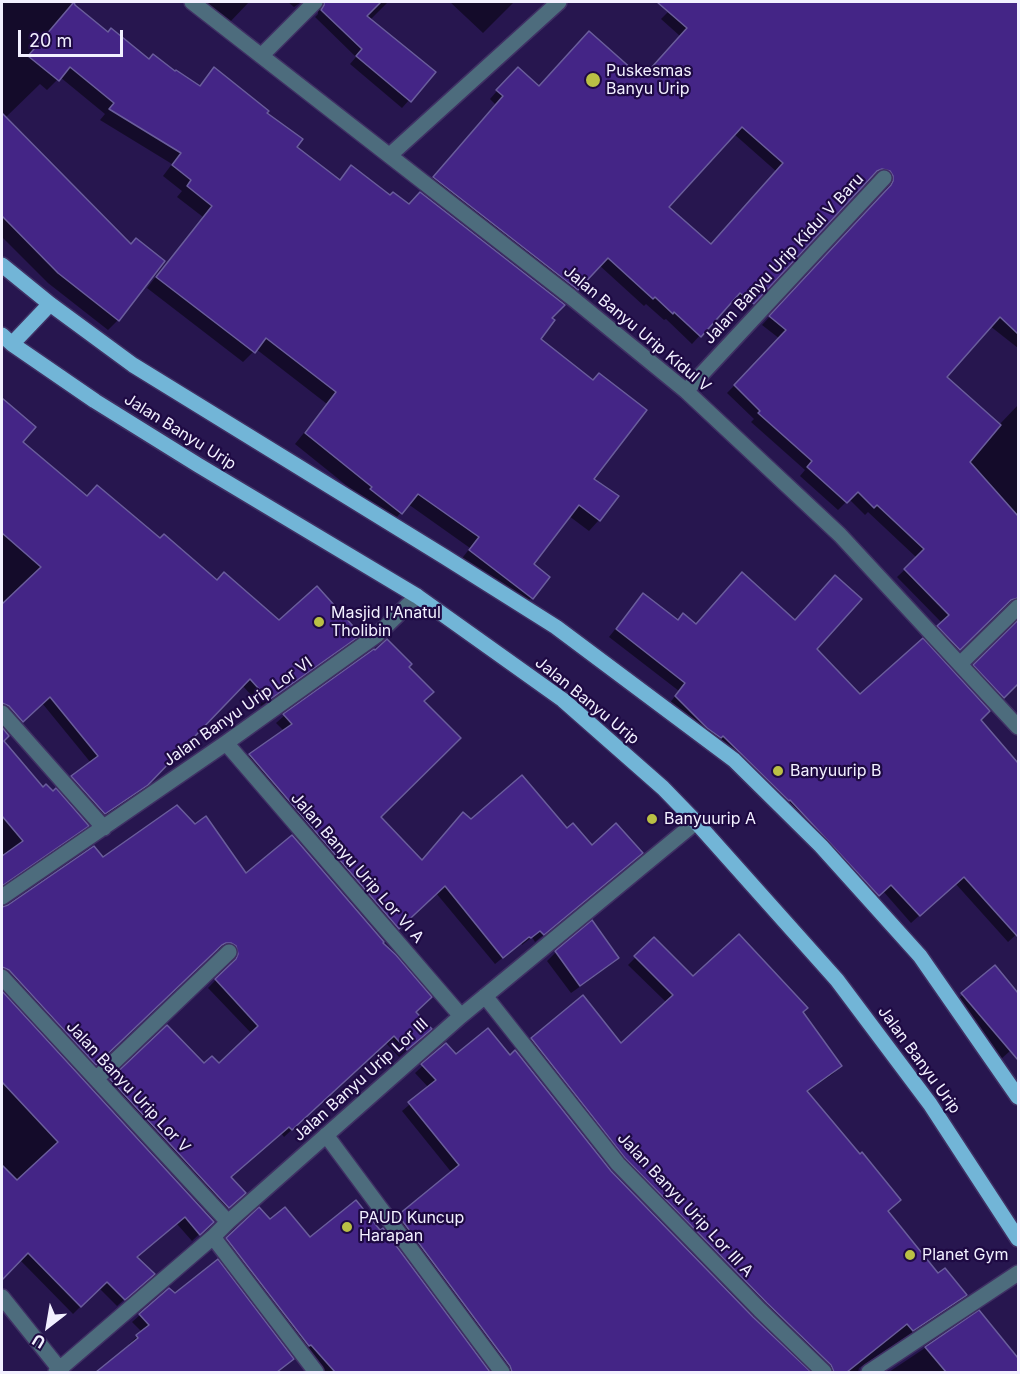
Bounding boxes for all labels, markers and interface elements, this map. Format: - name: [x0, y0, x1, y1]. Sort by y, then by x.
- scale bar: [21, 18, 126, 56]
- text: 20 m: [29, 30, 72, 51]
- place label: Puskesmas Banyu Urip: [606, 61, 692, 99]
- marker: Puskesmas Banyu Urip: [584, 71, 602, 89]
- street label: Jalan Banyu Urip Kidul V Baru: [700, 170, 868, 348]
- street label: Jalan Banyu Urip Kidul V: [559, 262, 715, 396]
- street label: Jalan Banyu Urip: [120, 390, 240, 474]
- place label: Masjid I'Anatul Tholibin: [331, 603, 441, 641]
- marker: Masjid I'Anatul Tholibin: [312, 615, 326, 629]
- street label: Jalan Banyu Urip Lor VI: [160, 653, 316, 771]
- street label: Jalan Banyu Urip: [531, 653, 643, 749]
- place label: Banyuurip B: [790, 761, 882, 781]
- marker: Banyuurip B: [771, 764, 785, 778]
- street label: Jalan Banyu Urip Lor VI A: [286, 789, 428, 947]
- place label: Banyuurip A: [664, 809, 756, 829]
- marker: Banyuurip A: [645, 812, 659, 826]
- street label: Jalan Banyu Urip: [873, 1002, 965, 1118]
- street label: Jalan Banyu Urip Lor III: [290, 1014, 432, 1146]
- street label: Jalan Banyu Urip Lor V: [62, 1017, 194, 1157]
- street label: Jalan Banyu Urip Lor III A: [613, 1129, 757, 1281]
- place label: PAUD Kuncup Harapan: [359, 1208, 464, 1246]
- marker: PAUD Kuncup Harapan: [340, 1220, 354, 1234]
- place label: Planet Gym: [922, 1245, 1009, 1265]
- marker: Planet Gym: [903, 1248, 917, 1262]
- north arrow: [18, 1296, 78, 1356]
- text: U: [29, 1330, 49, 1353]

